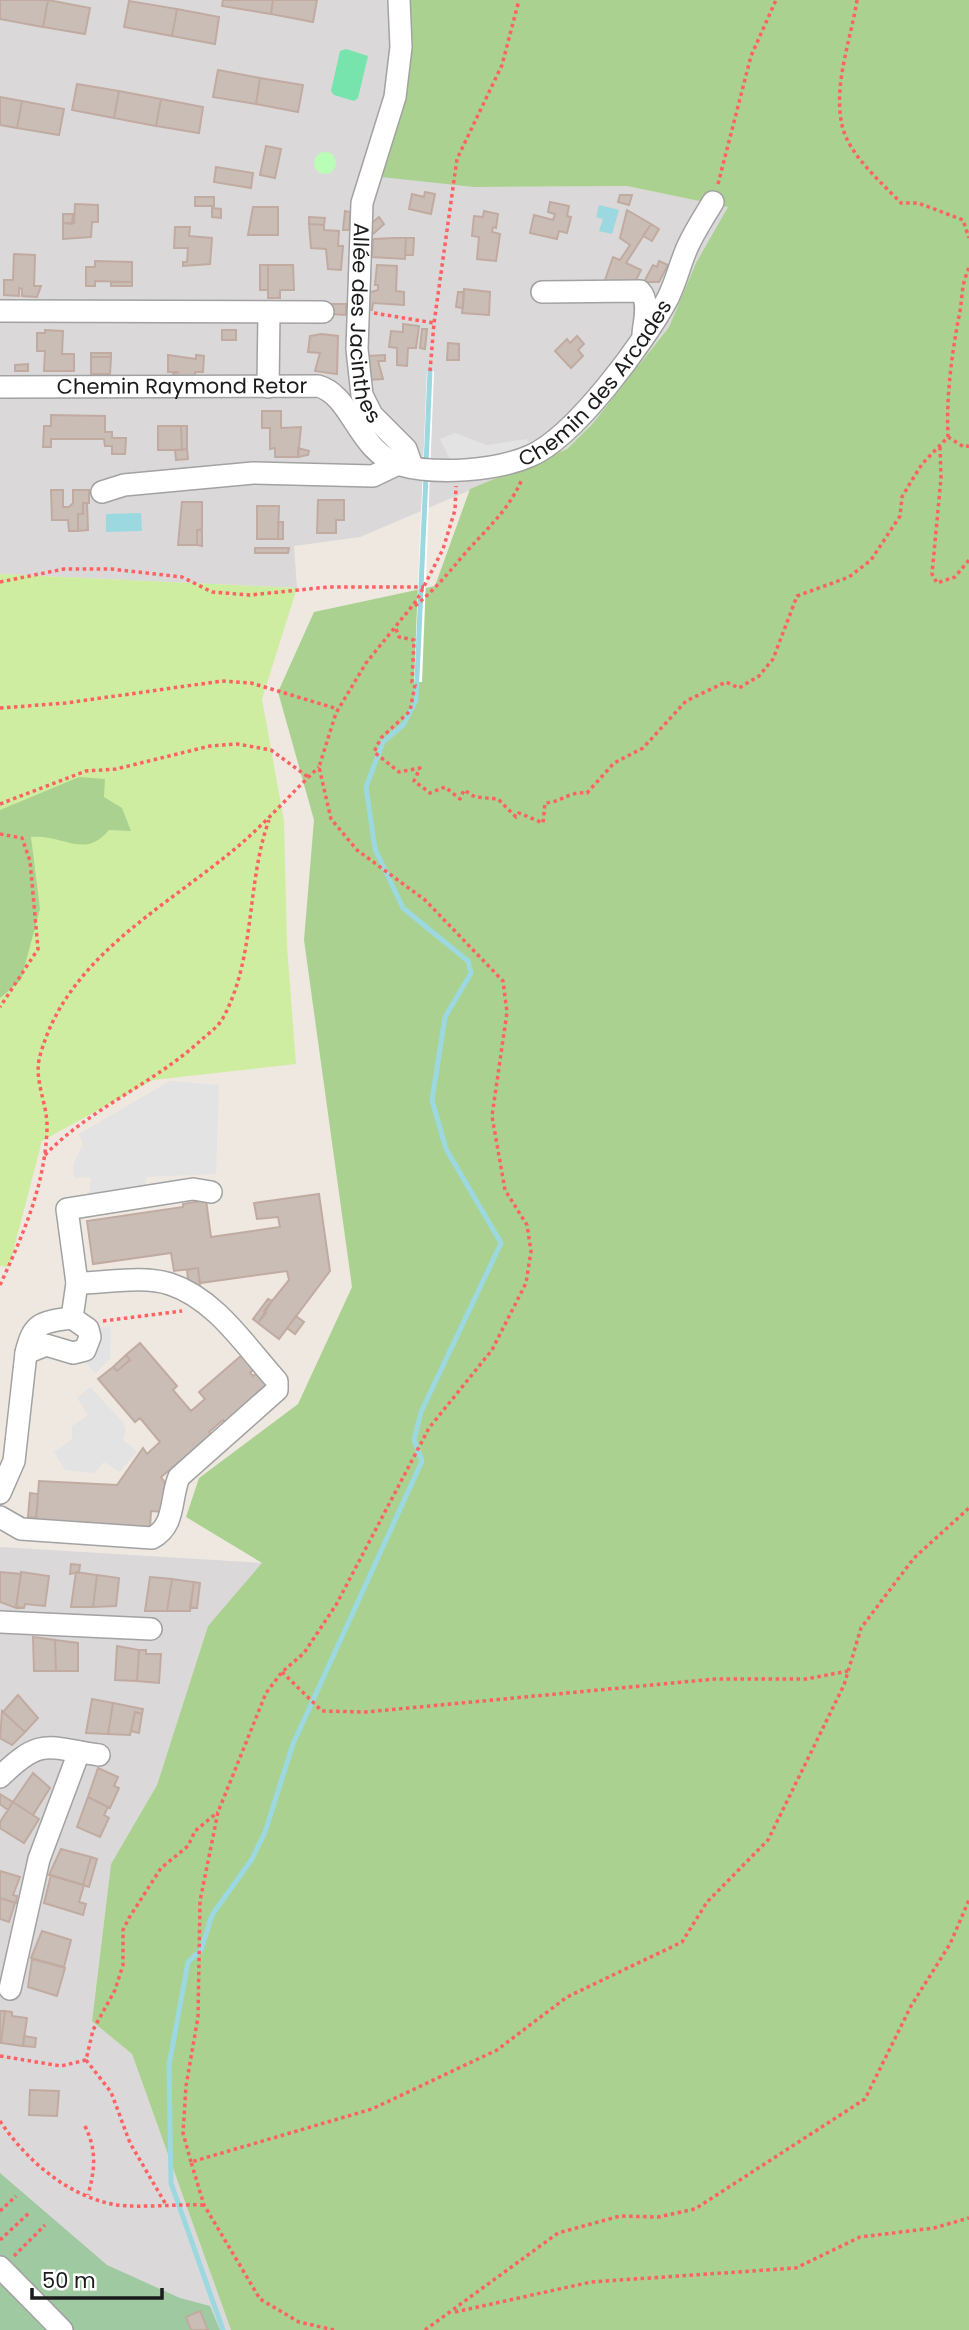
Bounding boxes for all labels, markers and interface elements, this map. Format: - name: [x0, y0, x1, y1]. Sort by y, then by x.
- street label: Allée des Jacinthes: [343, 222, 387, 430]
- street label: Chemin des Arcades: [514, 294, 678, 473]
- street label: Chemin Raymond Retor: [57, 371, 307, 401]
- scale bar: [32, 2256, 161, 2300]
- text: 50 m: [42, 2266, 96, 2295]

